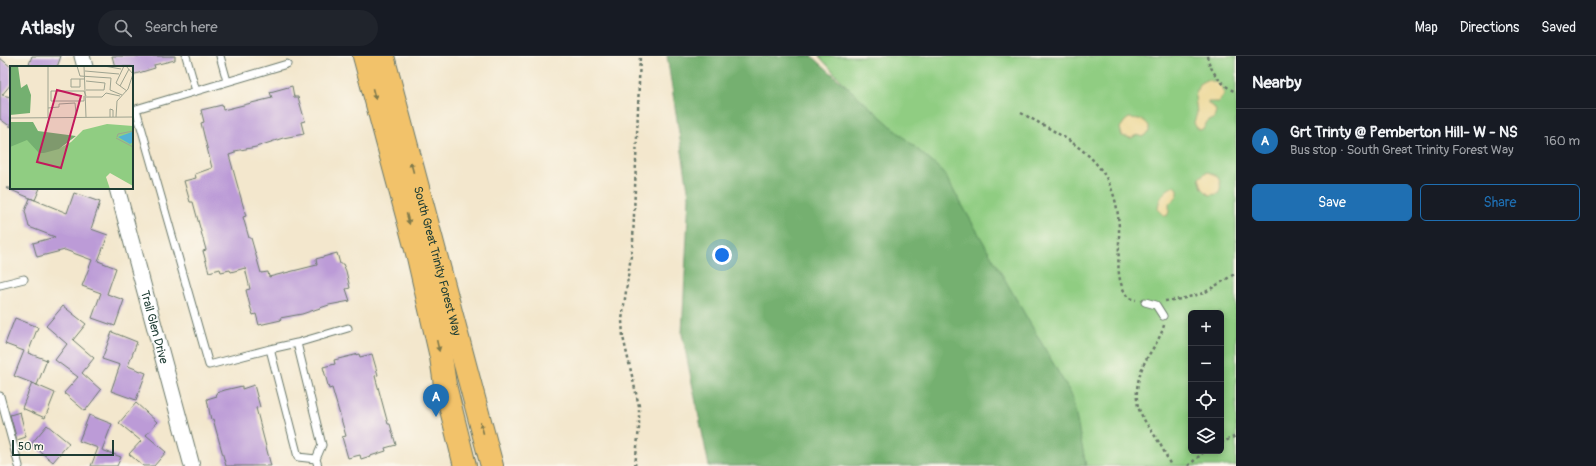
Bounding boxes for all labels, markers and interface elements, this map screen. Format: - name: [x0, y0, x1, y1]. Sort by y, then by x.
- search box: [98, 10, 378, 46]
- text: Atlasly: [20, 16, 74, 40]
- icon: search: [112, 17, 134, 39]
- text: Search here: [144, 18, 218, 37]
- text: Map: [1415, 19, 1438, 36]
- text: Directions: [1460, 19, 1519, 36]
- text: Saved: [1541, 19, 1576, 36]
- inset map: [10, 66, 133, 189]
- text: Nearby: [1252, 72, 1301, 93]
- one-way arrow: [371, 88, 377, 100]
- text: Grt Trinty @ Pemberton Hill- W - NS: [1290, 123, 1518, 142]
- text: A: [1261, 133, 1269, 149]
- text: 160 m: [1544, 133, 1580, 149]
- text: Bus stop · South Great Trinity Forest Way: [1290, 142, 1514, 158]
- one-way arrow: [409, 161, 415, 174]
- street label: South Great Trinity Forest Way: [410, 184, 465, 337]
- button: Save: [1252, 184, 1412, 221]
- button: Share: [1420, 184, 1580, 221]
- one-way arrow: [405, 213, 411, 225]
- your location: [712, 245, 732, 265]
- street label: Trail Glen Drive: [137, 289, 172, 365]
- map controls: [1188, 310, 1224, 454]
- button: +: [1188, 310, 1224, 346]
- one-way arrow: [435, 340, 441, 352]
- button: −: [1188, 346, 1224, 382]
- button: locate: [1188, 382, 1224, 418]
- pin: A: [423, 384, 449, 417]
- button: layers: [1188, 418, 1224, 454]
- one-way arrow: [479, 422, 485, 434]
- scale bar: [12, 438, 114, 457]
- text: 50 m: [18, 440, 44, 453]

